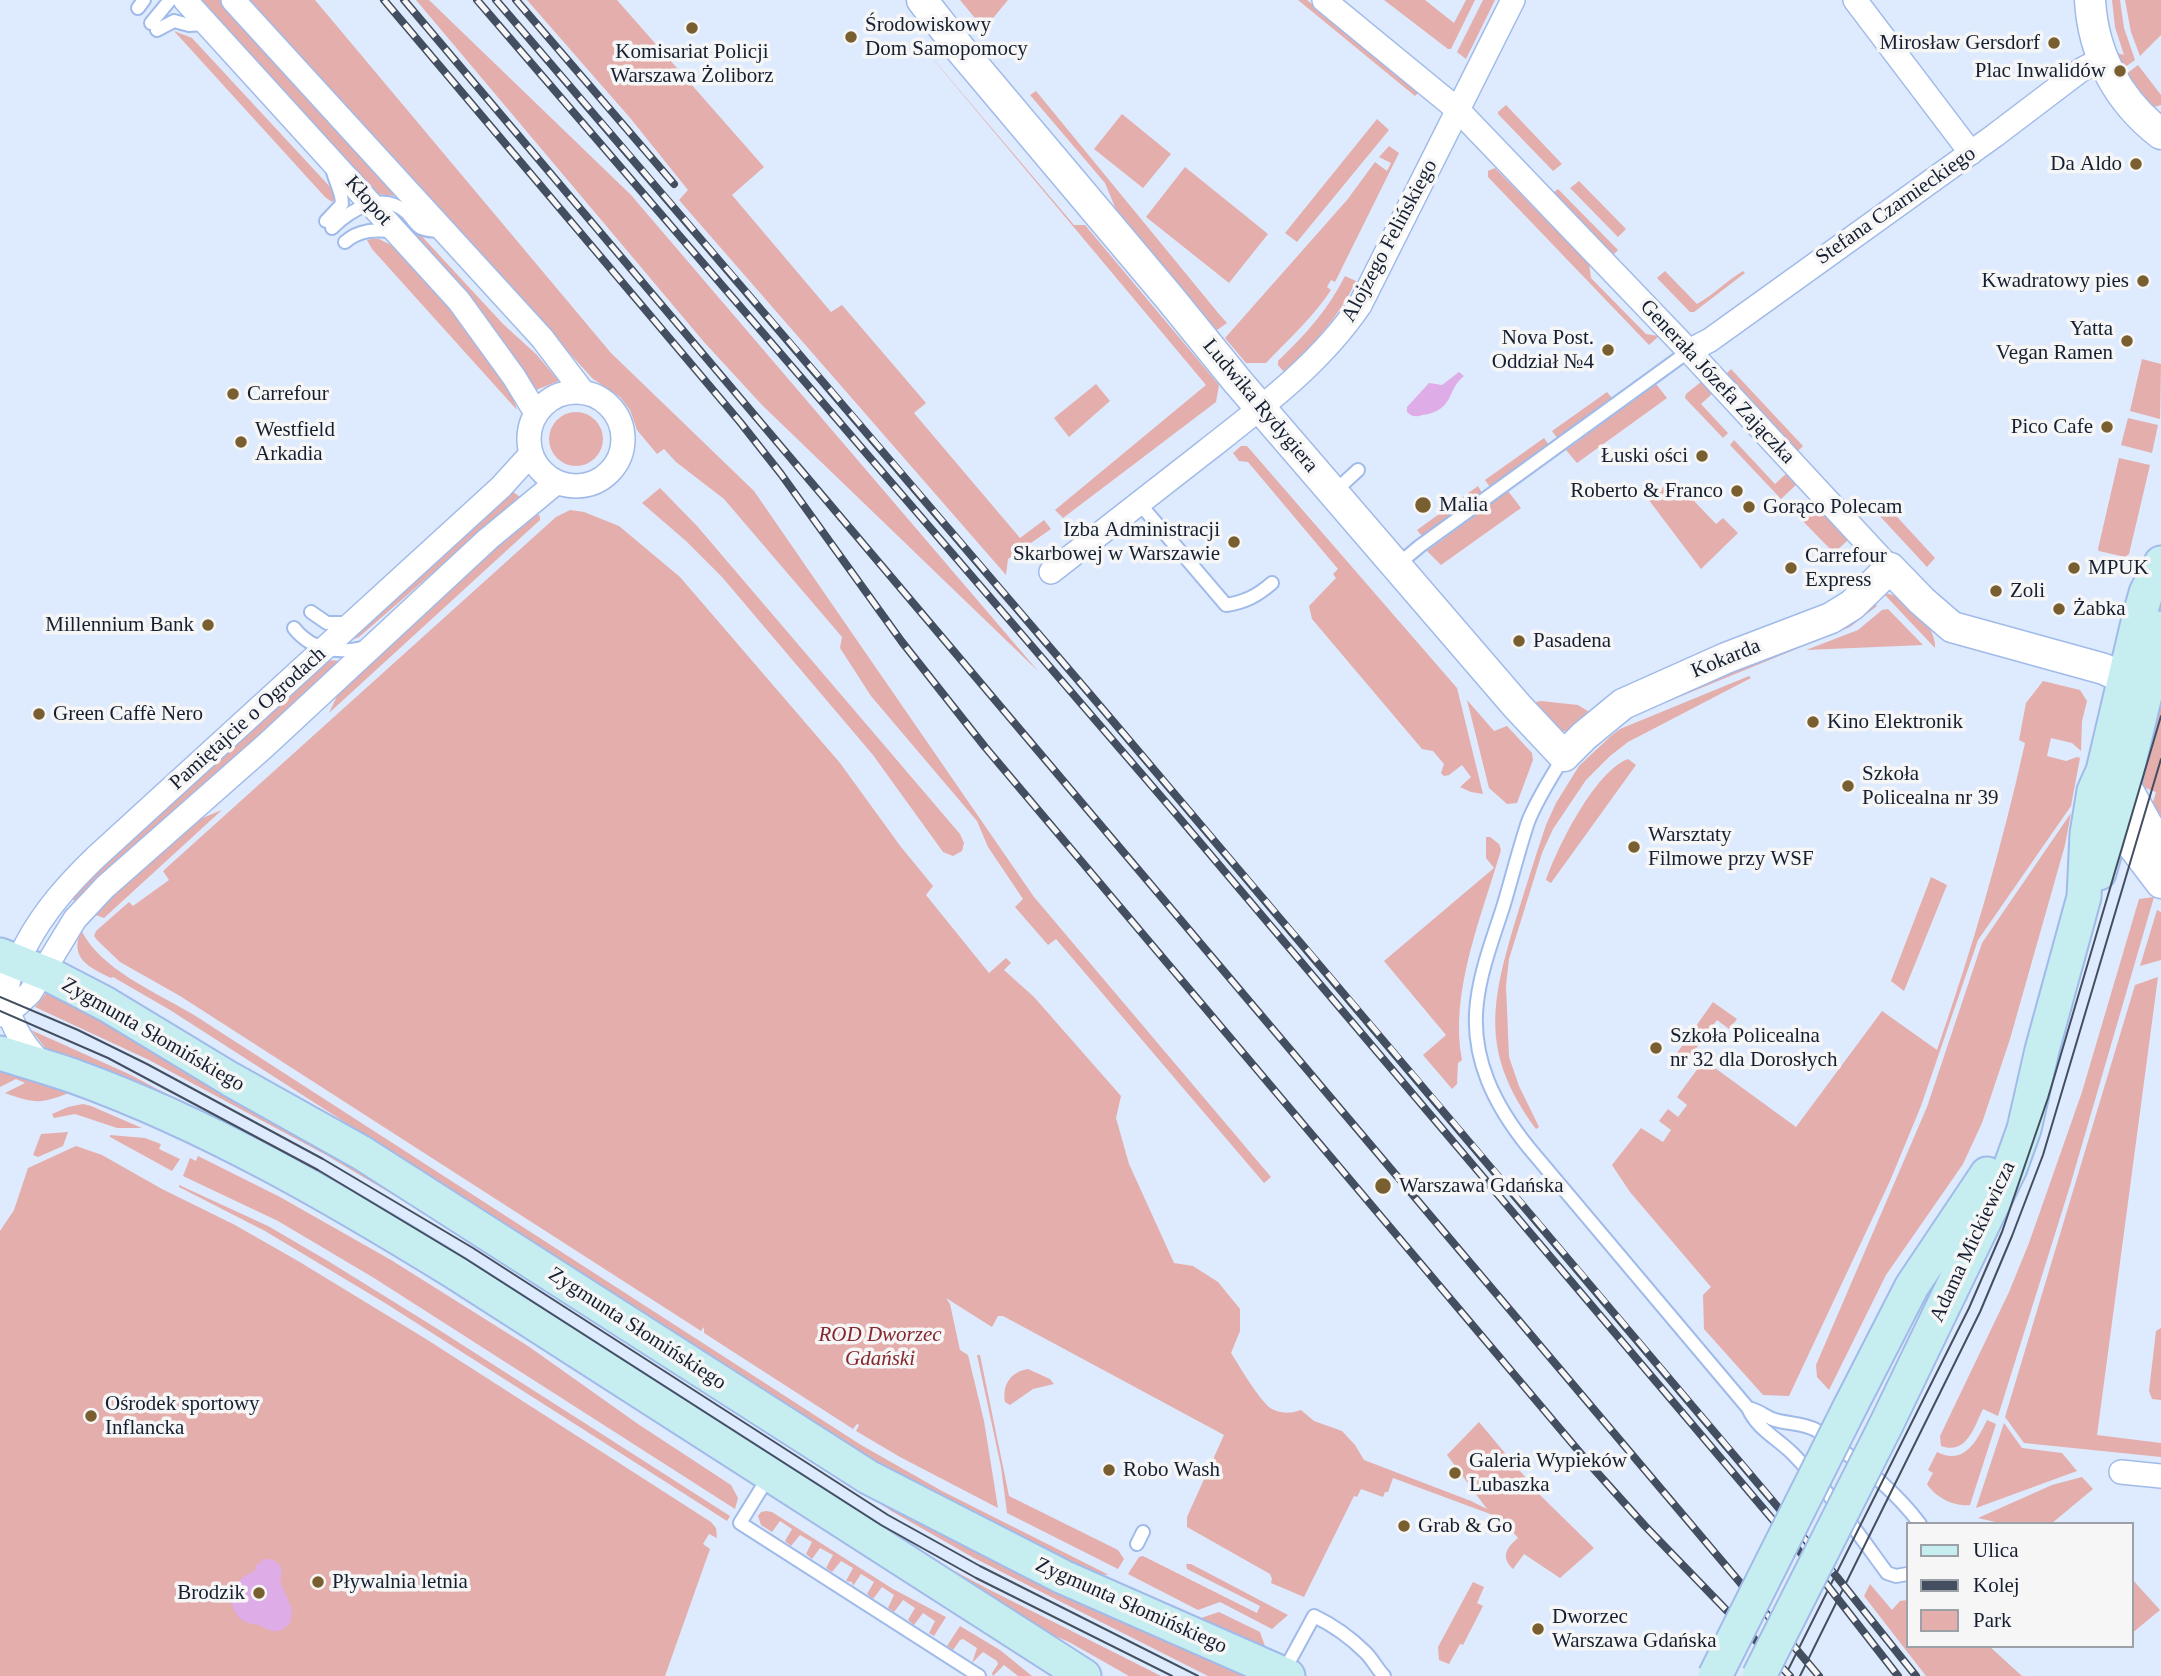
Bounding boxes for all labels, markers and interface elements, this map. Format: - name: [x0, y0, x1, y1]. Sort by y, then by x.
- place label: Środowiskowy Dom Samopomocy: [865, 12, 1028, 62]
- marker: Komisariat Policji Warszawa Żoliborz: [684, 20, 700, 36]
- marker: Środowiskowy Dom Samopomocy: [843, 29, 859, 45]
- place label: Mirosław Gersdorf: [1880, 30, 2040, 56]
- marker: Mirosław Gersdorf: [2046, 35, 2062, 51]
- place label: Komisariat Policji Warszawa Żoliborz: [610, 39, 774, 89]
- place label: Plac Inwalidów: [1975, 58, 2106, 84]
- marker: Plac Inwalidów: [2112, 63, 2128, 79]
- street label: Stefana Czarnieckiego: [1811, 141, 1981, 271]
- place label: Da Aldo: [2050, 151, 2122, 177]
- street label: Alojzego Felińskiego: [1337, 156, 1443, 326]
- marker: Da Aldo: [2128, 156, 2144, 172]
- street label: Kłopot: [339, 171, 397, 231]
- place label: Kwadratowy pies: [1981, 268, 2129, 294]
- marker: Kwadratowy pies: [2135, 273, 2151, 289]
- street label: Generała Józefa Zajączka: [1634, 295, 1800, 469]
- place label: Yatta Vegan Ramen: [1996, 316, 2113, 366]
- place label: Nova Post. Oddział №4: [1492, 325, 1594, 375]
- marker: Yatta Vegan Ramen: [2119, 333, 2135, 349]
- street label: Ludwika Rydygiera: [1197, 334, 1323, 478]
- marker: Nova Post. Oddział №4: [1600, 342, 1616, 358]
- place label: Carrefour: [247, 381, 329, 407]
- marker: Carrefour: [225, 386, 241, 402]
- place label: Pico Cafe: [2011, 414, 2093, 440]
- place label: Westfield Arkadia: [255, 417, 335, 467]
- marker: Pico Cafe: [2099, 419, 2115, 435]
- marker: Westfield Arkadia: [233, 434, 249, 450]
- place label: Łuski ości: [1601, 443, 1688, 469]
- marker: Łuski ości: [1694, 448, 1710, 464]
- place label: Roberto & Franco: [1570, 478, 1723, 504]
- marker: Roberto & Franco: [1729, 483, 1745, 499]
- place label: Malia: [1439, 492, 1488, 518]
- place label: Gorąco Polecam: [1763, 494, 1902, 520]
- marker: Malia: [1413, 495, 1433, 515]
- marker: Gorąco Polecam: [1741, 499, 1757, 515]
- place label: Izba Administracji Skarbowej w Warszawie: [1013, 517, 1220, 567]
- marker: Izba Administracji Skarbowej w Warszawie: [1226, 534, 1242, 550]
- place label: Carrefour Express: [1805, 543, 1887, 593]
- place label: MPUK: [2088, 555, 2149, 581]
- marker: Carrefour Express: [1783, 560, 1799, 576]
- marker: MPUK: [2066, 560, 2082, 576]
- place label: Zoli: [2010, 578, 2045, 604]
- marker: Zoli: [1988, 583, 2004, 599]
- place label: Żabka: [2073, 596, 2125, 622]
- marker: Żabka: [2051, 601, 2067, 617]
- place label: Millennium Bank: [45, 612, 194, 638]
- marker: Millennium Bank: [200, 617, 216, 633]
- place label: Pasadena: [1533, 628, 1611, 654]
- marker: Pasadena: [1511, 633, 1527, 649]
- street label: Kokarda: [1688, 634, 1764, 684]
- street label: Pamiętajcie o Ogrodach: [165, 642, 331, 796]
- place label: Green Caffè Nero: [53, 701, 203, 727]
- marker: Green Caffè Nero: [31, 706, 47, 722]
- place label: Kino Elektronik: [1827, 709, 1963, 735]
- marker: Kino Elektronik: [1805, 714, 1821, 730]
- place label: Szkoła Policealna nr 39: [1862, 761, 1998, 811]
- marker: Szkoła Policealna nr 39: [1840, 778, 1856, 794]
- place label: Warsztaty Filmowe przy WSF: [1648, 822, 1814, 872]
- marker: Warsztaty Filmowe przy WSF: [1626, 839, 1642, 855]
- street label: Zygmunta Słomińskiego: [57, 972, 249, 1098]
- place label: Szkoła Policealna nr 32 dla Dorosłych: [1670, 1023, 1837, 1073]
- marker: Szkoła Policealna nr 32 dla Dorosłych: [1648, 1040, 1664, 1056]
- street label: Adama Mickiewicza: [1925, 1158, 2021, 1326]
- place label: Warszawa Gdańska: [1399, 1173, 1563, 1199]
- marker: Warszawa Gdańska: [1373, 1176, 1393, 1196]
- street label: Zygmunta Słomińskiego: [543, 1262, 731, 1396]
- park label: ROD Dworzec Gdański: [818, 1322, 942, 1372]
- place label: Ośrodek sportowy Inflancka: [105, 1391, 260, 1441]
- marker: Ośrodek sportowy Inflancka: [83, 1408, 99, 1424]
- place label: Galeria Wypieków Lubaszka: [1469, 1448, 1627, 1498]
- place label: Robo Wash: [1123, 1457, 1220, 1483]
- marker: Robo Wash: [1101, 1462, 1117, 1478]
- marker: Galeria Wypieków Lubaszka: [1447, 1465, 1463, 1481]
- place label: Grab & Go: [1418, 1513, 1512, 1539]
- marker: Grab & Go: [1396, 1518, 1412, 1534]
- legend: [1906, 1522, 2133, 1648]
- text: Ulica: [1973, 1538, 2018, 1562]
- street label: Zygmunta Słomińskiego: [1031, 1552, 1231, 1660]
- place label: Pływalnia letnia: [332, 1569, 468, 1595]
- text: Kolej: [1973, 1573, 2020, 1597]
- marker: Pływalnia letnia: [310, 1574, 326, 1590]
- place label: Brodzik: [177, 1580, 245, 1606]
- marker: Brodzik: [251, 1585, 267, 1601]
- place label: Dworzec Warszawa Gdańska: [1552, 1604, 1716, 1654]
- text: Park: [1973, 1608, 2012, 1632]
- marker: Dworzec Warszawa Gdańska: [1530, 1621, 1546, 1637]

